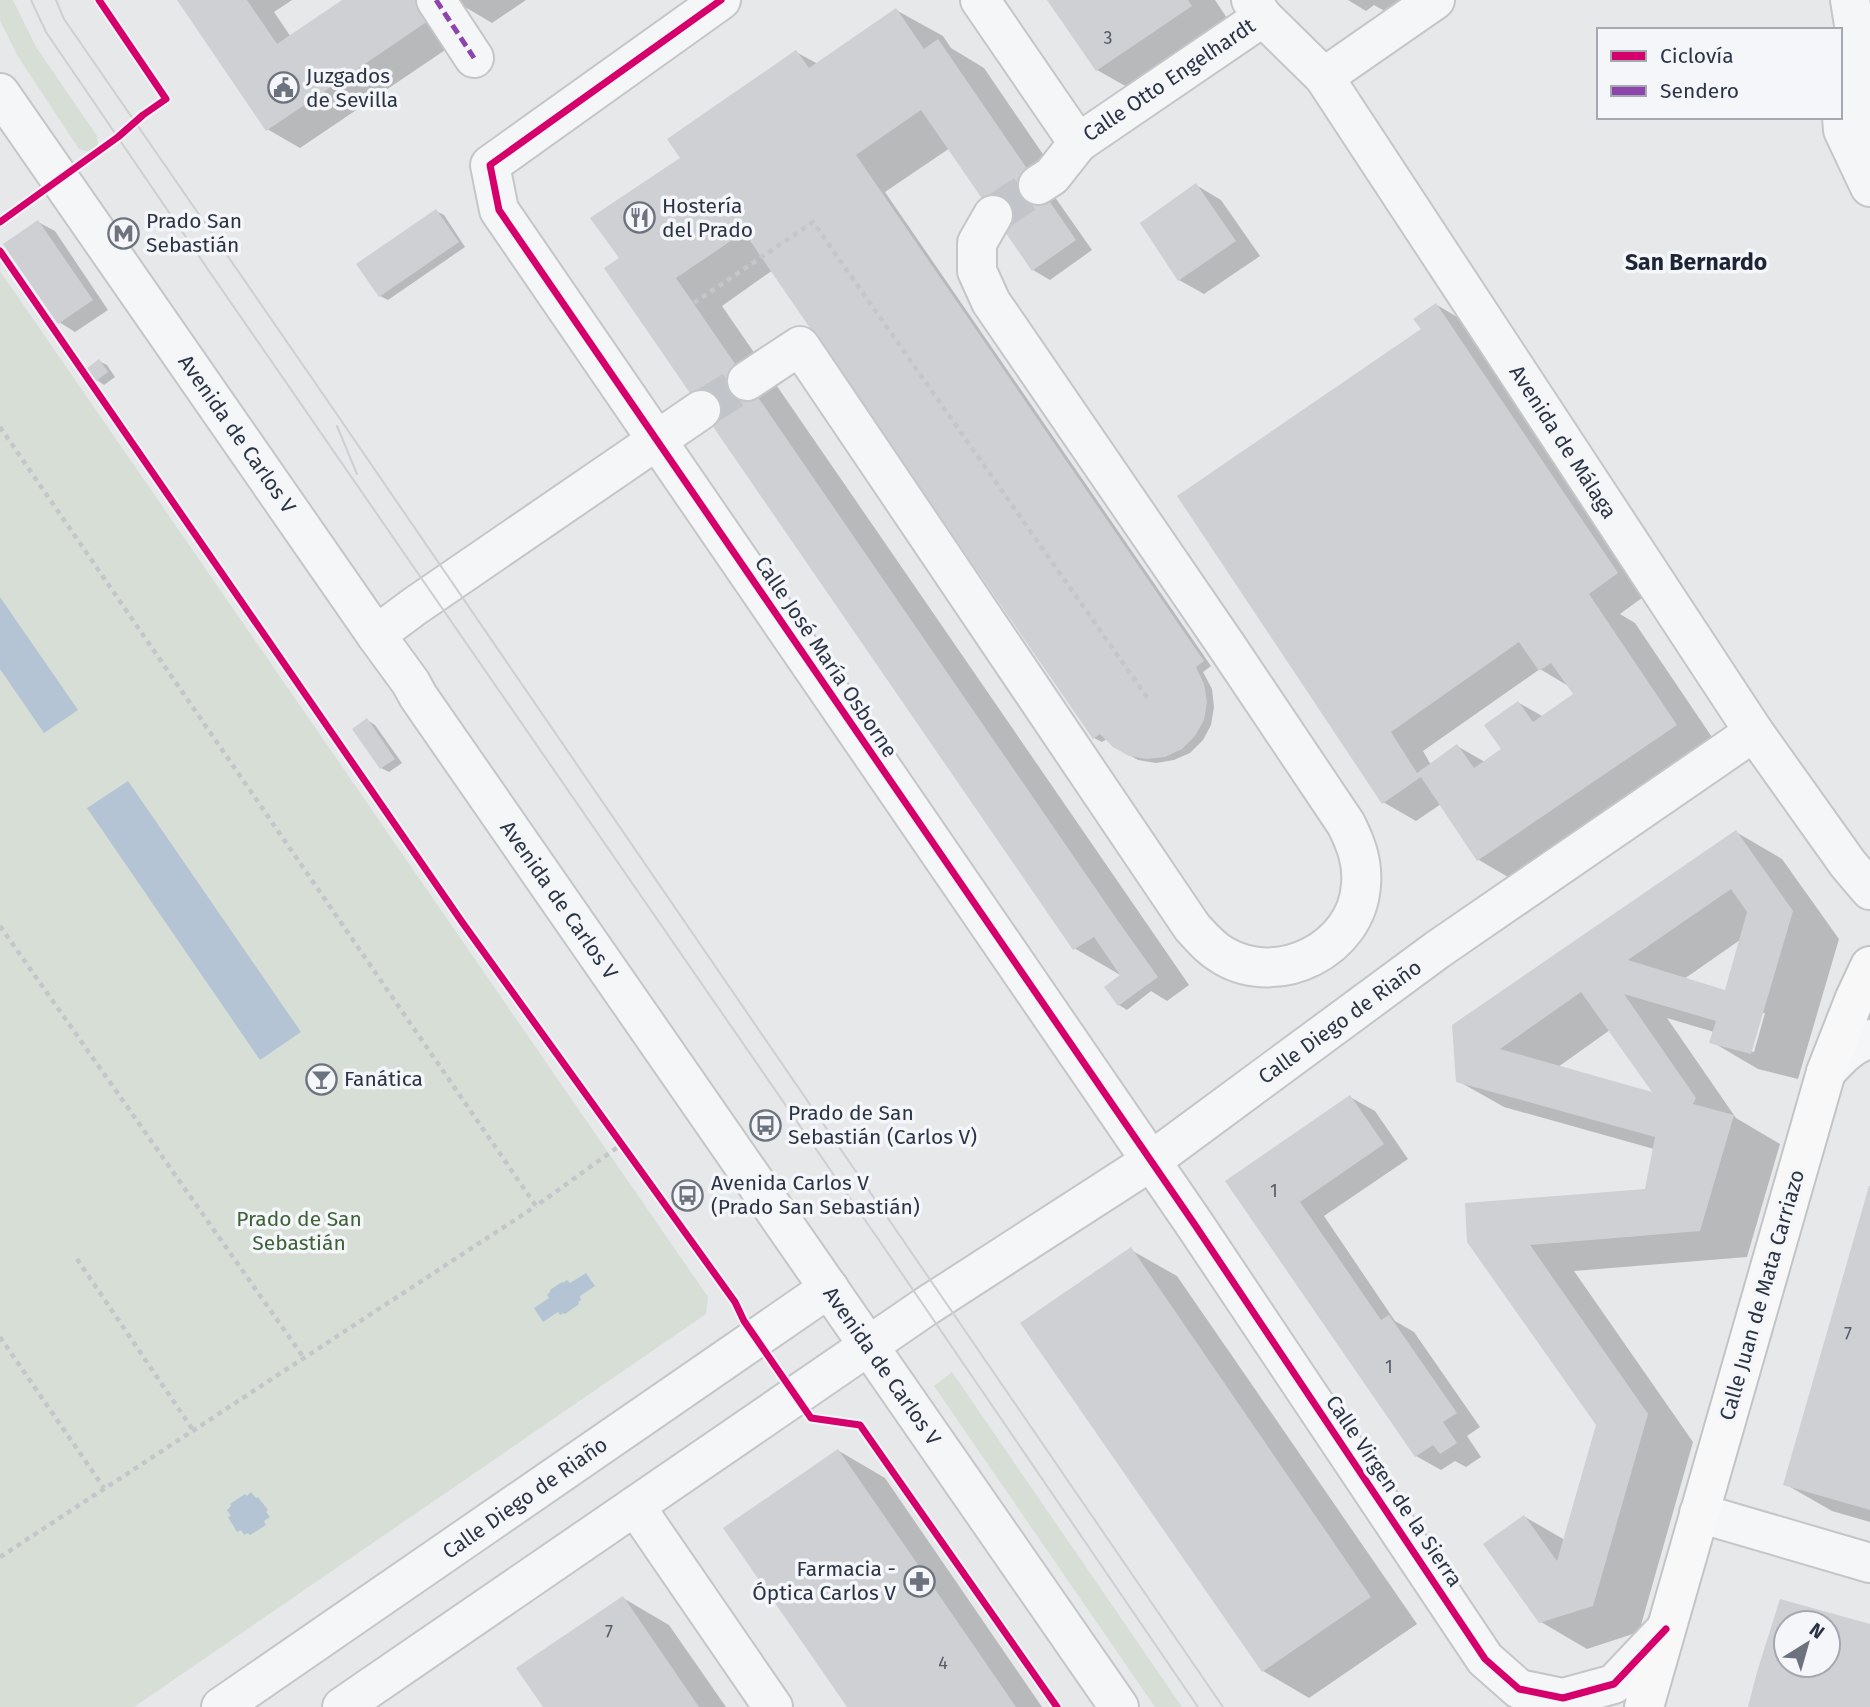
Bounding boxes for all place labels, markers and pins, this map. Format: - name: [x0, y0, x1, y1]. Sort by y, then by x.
- place label: Juzgados de Sevilla: [306, 63, 398, 113]
- public building icon: Juzgados de Sevilla: [266, 71, 300, 105]
- place label: Hostería del Prado: [662, 193, 753, 243]
- restaurant icon: Hostería del Prado: [622, 201, 656, 235]
- place label: Prado San Sebastián: [146, 208, 242, 258]
- metro station icon: Prado San Sebastián: [106, 216, 140, 250]
- bar icon: Fanática: [304, 1062, 338, 1096]
- place label: Fanática: [344, 1066, 423, 1092]
- place label: Prado de San Sebastián (Carlos V): [788, 1100, 977, 1150]
- bus stop icon: Prado de San Sebastián (Carlos V): [748, 1108, 782, 1142]
- place label: Avenida Carlos V (Prado San Sebastián): [711, 1170, 920, 1220]
- bus stop icon: Avenida Carlos V (Prado San Sebastián): [671, 1178, 705, 1212]
- place label: Farmacia - Óptica Carlos V: [752, 1556, 896, 1606]
- pharmacy icon: Farmacia - Óptica Carlos V: [902, 1564, 936, 1598]

